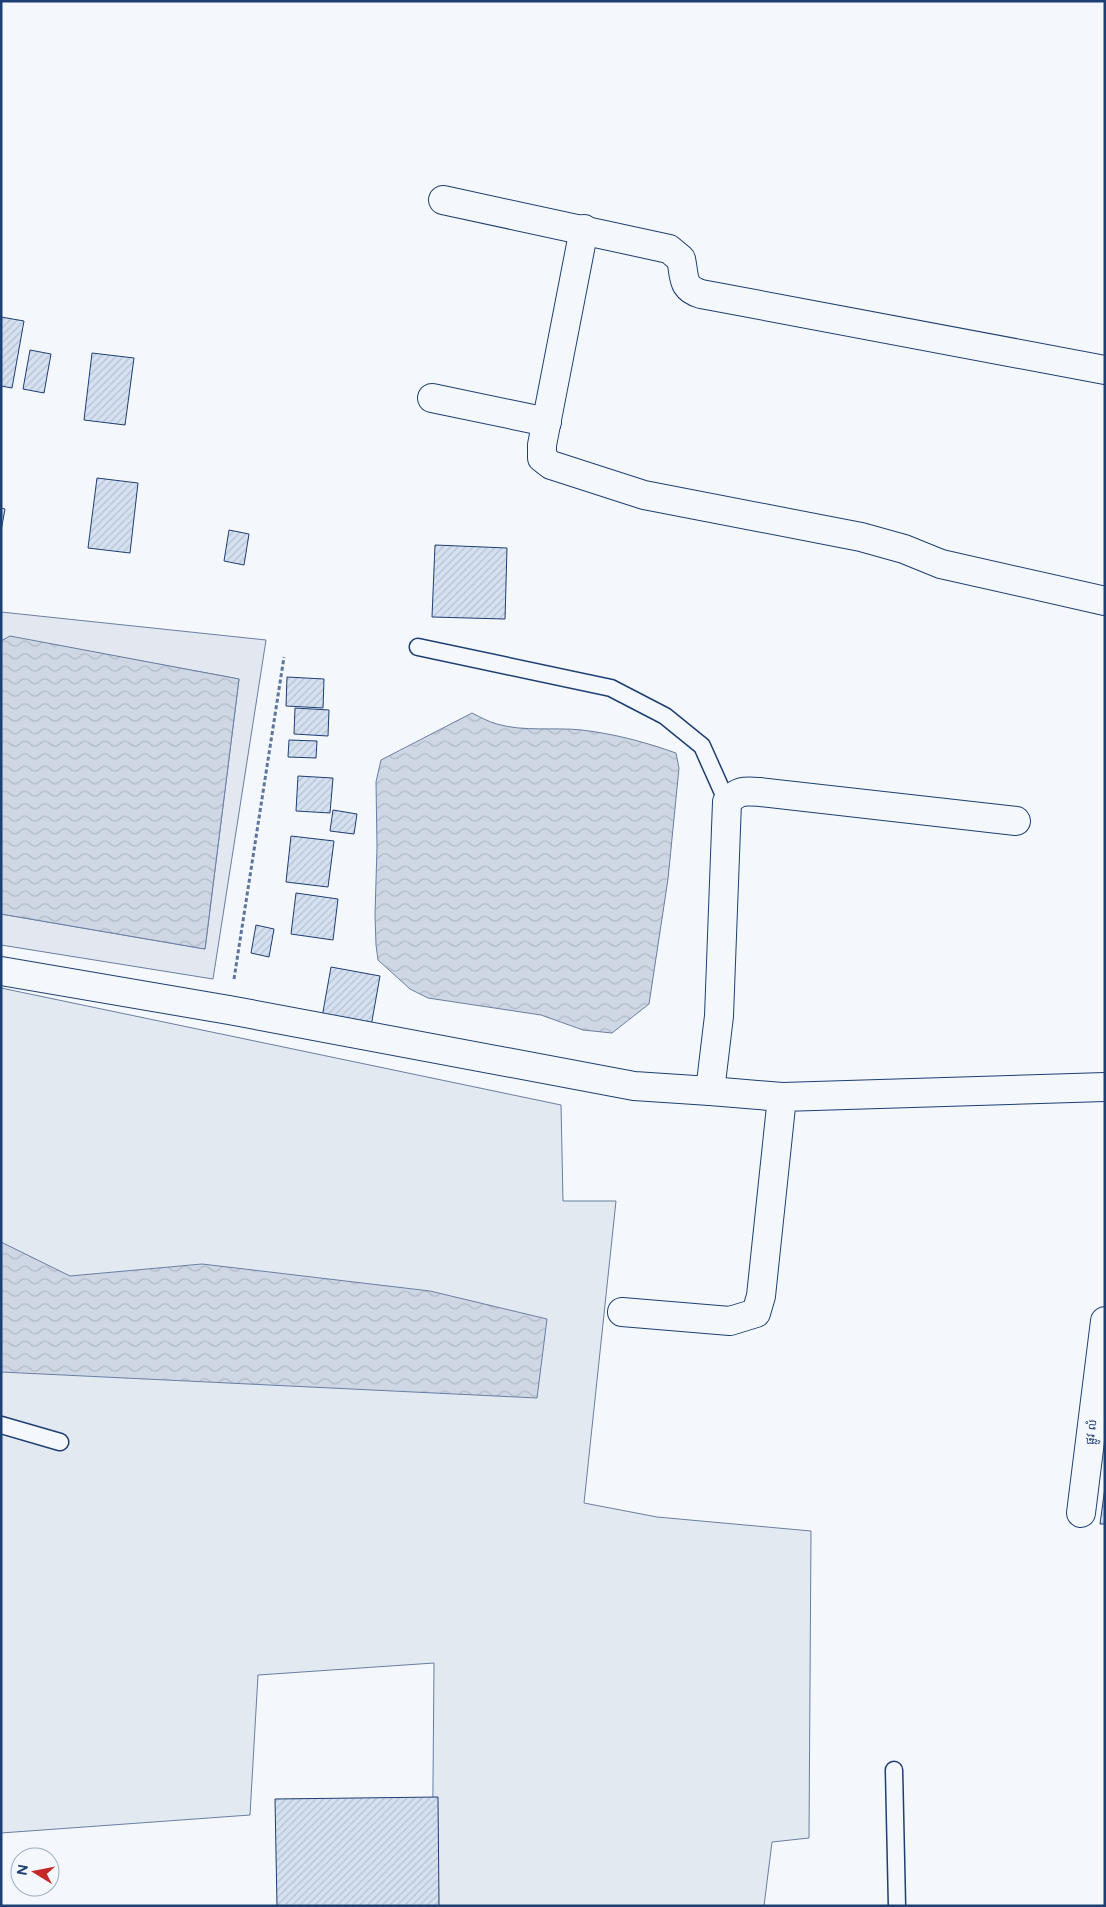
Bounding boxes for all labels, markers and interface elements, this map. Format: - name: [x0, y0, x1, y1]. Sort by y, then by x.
- street label: ផ្លូវ លំ: [1082, 1418, 1103, 1446]
- north arrow: [10, 1847, 60, 1897]
- text: N: [13, 1863, 32, 1877]

